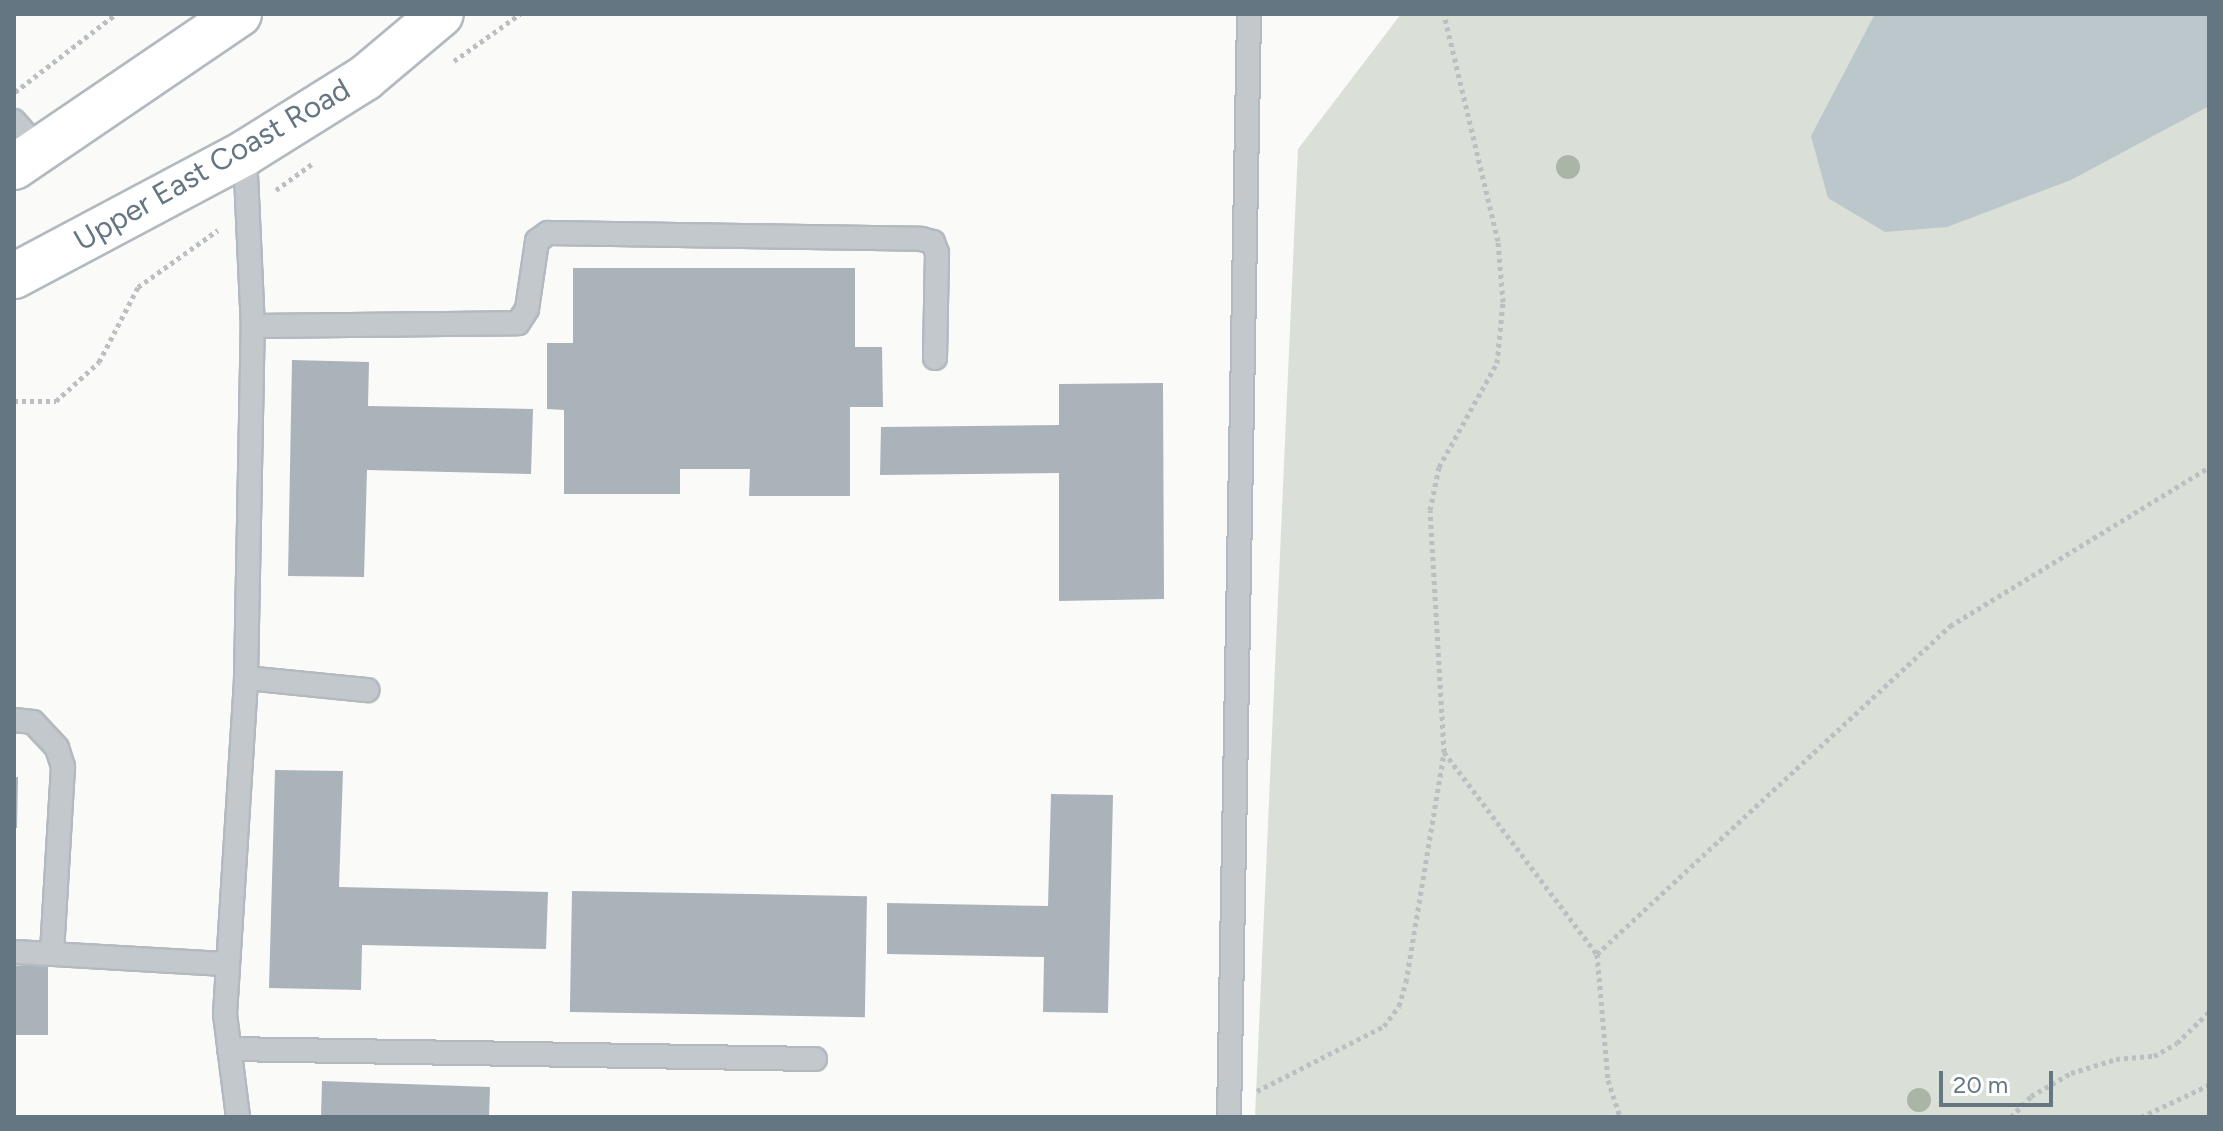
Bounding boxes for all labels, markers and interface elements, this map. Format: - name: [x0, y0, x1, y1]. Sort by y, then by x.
- street label: Upper East Coast Road: [68, 71, 356, 259]
- scale bar: [1943, 1055, 2057, 1105]
- text: 20 m: [1953, 1070, 2008, 1099]

